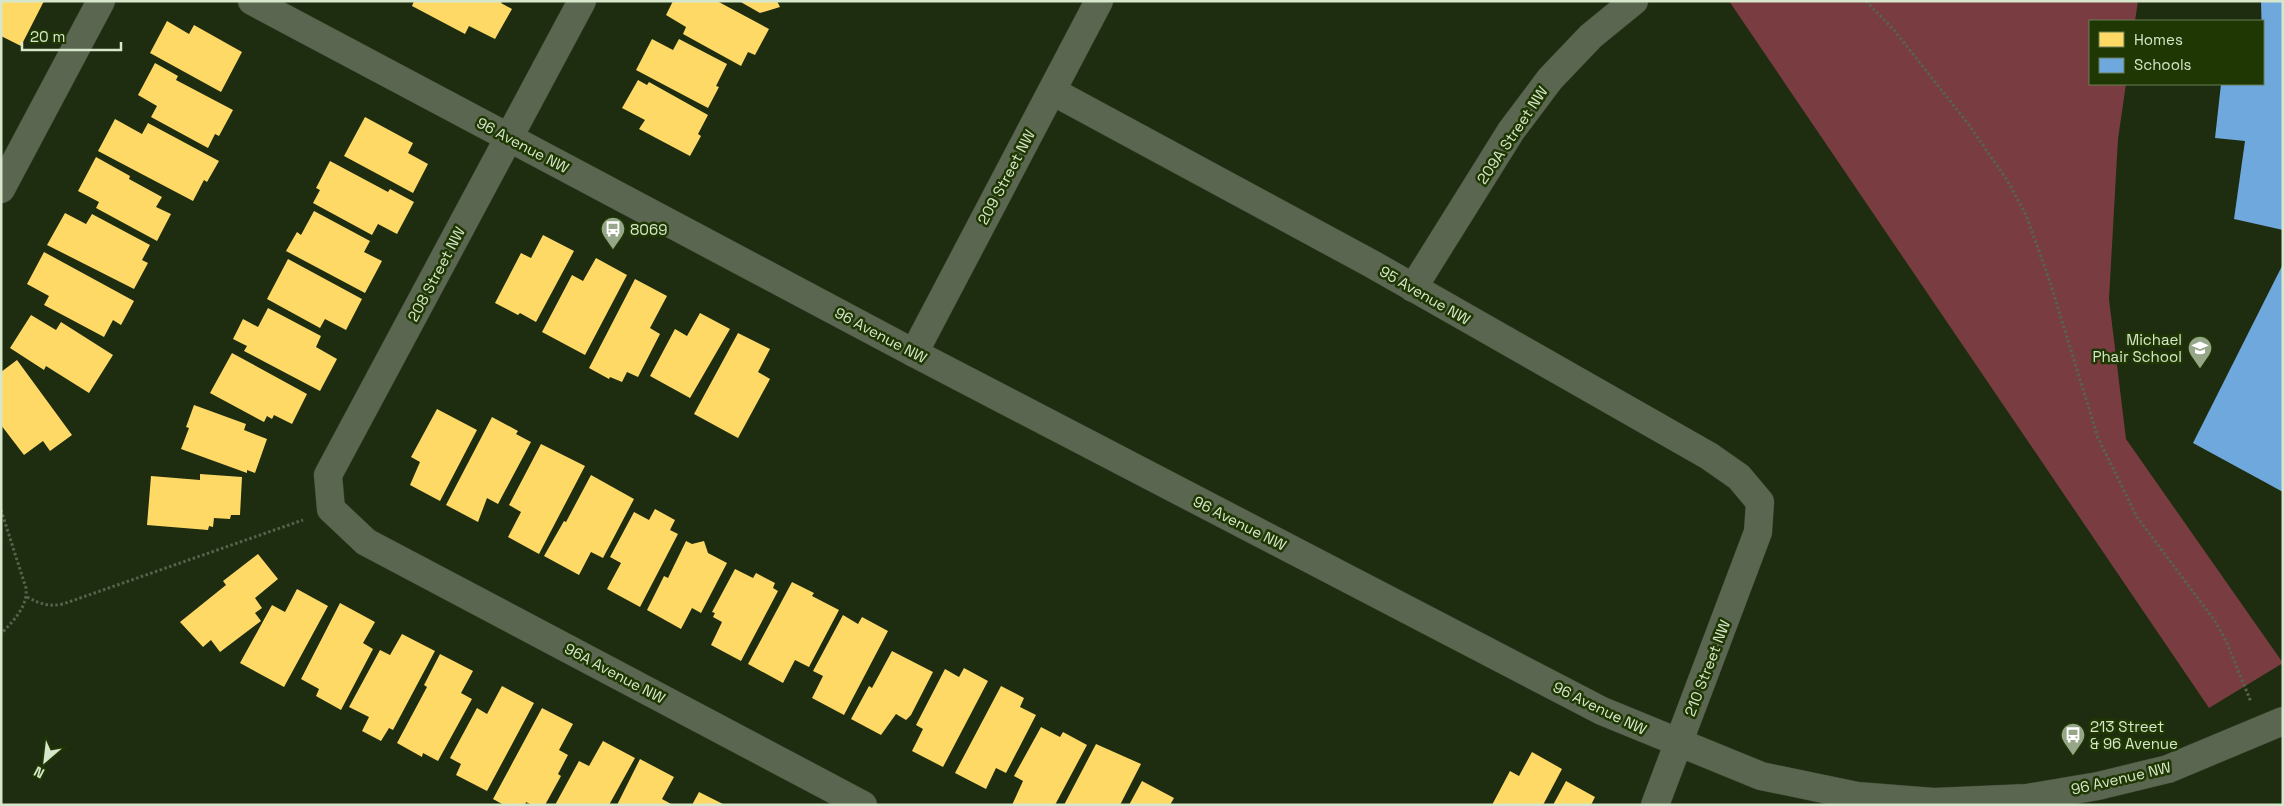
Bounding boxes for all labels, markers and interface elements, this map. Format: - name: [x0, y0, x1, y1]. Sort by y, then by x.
- scale bar: [22, 20, 121, 52]
- legend: [2089, 20, 2264, 85]
- text: 20 m: [30, 27, 65, 46]
- text: Homes: [2134, 30, 2183, 49]
- text: Schools: [2134, 55, 2192, 74]
- street label: 209A Street NW: [1472, 83, 1552, 187]
- street label: 96 Avenue NW: [474, 113, 572, 177]
- street label: 209 Street NW: [973, 126, 1039, 228]
- bus stop icon: 8069: [600, 216, 626, 250]
- place label: 8069: [630, 220, 667, 239]
- street label: 208 Street NW: [403, 223, 469, 325]
- street label: 95 Avenue NW: [1376, 261, 1474, 329]
- street label: 96 Avenue NW: [832, 303, 930, 367]
- place label: Michael Phair School: [2092, 330, 2182, 366]
- school or university icon: Michael Phair School: [2187, 335, 2213, 369]
- street label: 96 Avenue NW: [1190, 491, 1290, 555]
- street label: 210 Street NW: [1680, 617, 1734, 719]
- street label: 96A Avenue NW: [561, 639, 669, 707]
- street label: 96 Avenue NW: [1550, 677, 1650, 739]
- place label: 213 Street & 96 Avenue: [2090, 717, 2178, 753]
- bus stop icon: 213 Street & 96 Avenue: [2060, 722, 2086, 756]
- north arrow: [20, 736, 70, 786]
- street label: 96 Avenue NW: [2069, 757, 2173, 799]
- text: N: [31, 762, 47, 783]

